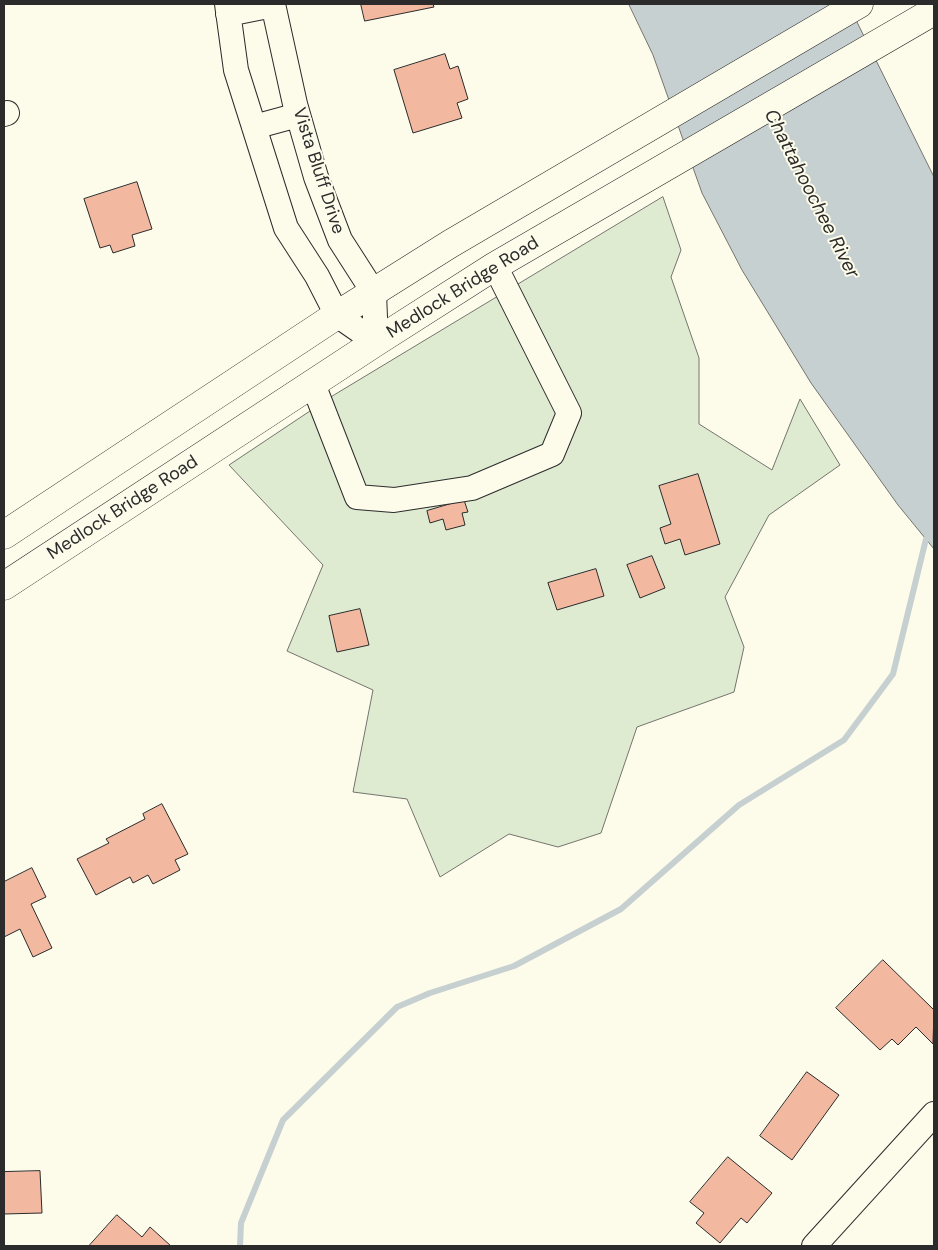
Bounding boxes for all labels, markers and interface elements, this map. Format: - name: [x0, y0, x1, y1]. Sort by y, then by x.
- street label: Vista Bluff Drive: [287, 105, 349, 237]
- water label: Chattahoochee River: [759, 106, 863, 282]
- street label: Medlock Bridge Road: [383, 232, 543, 344]
- street label: Medlock Bridge Road: [44, 451, 202, 565]

